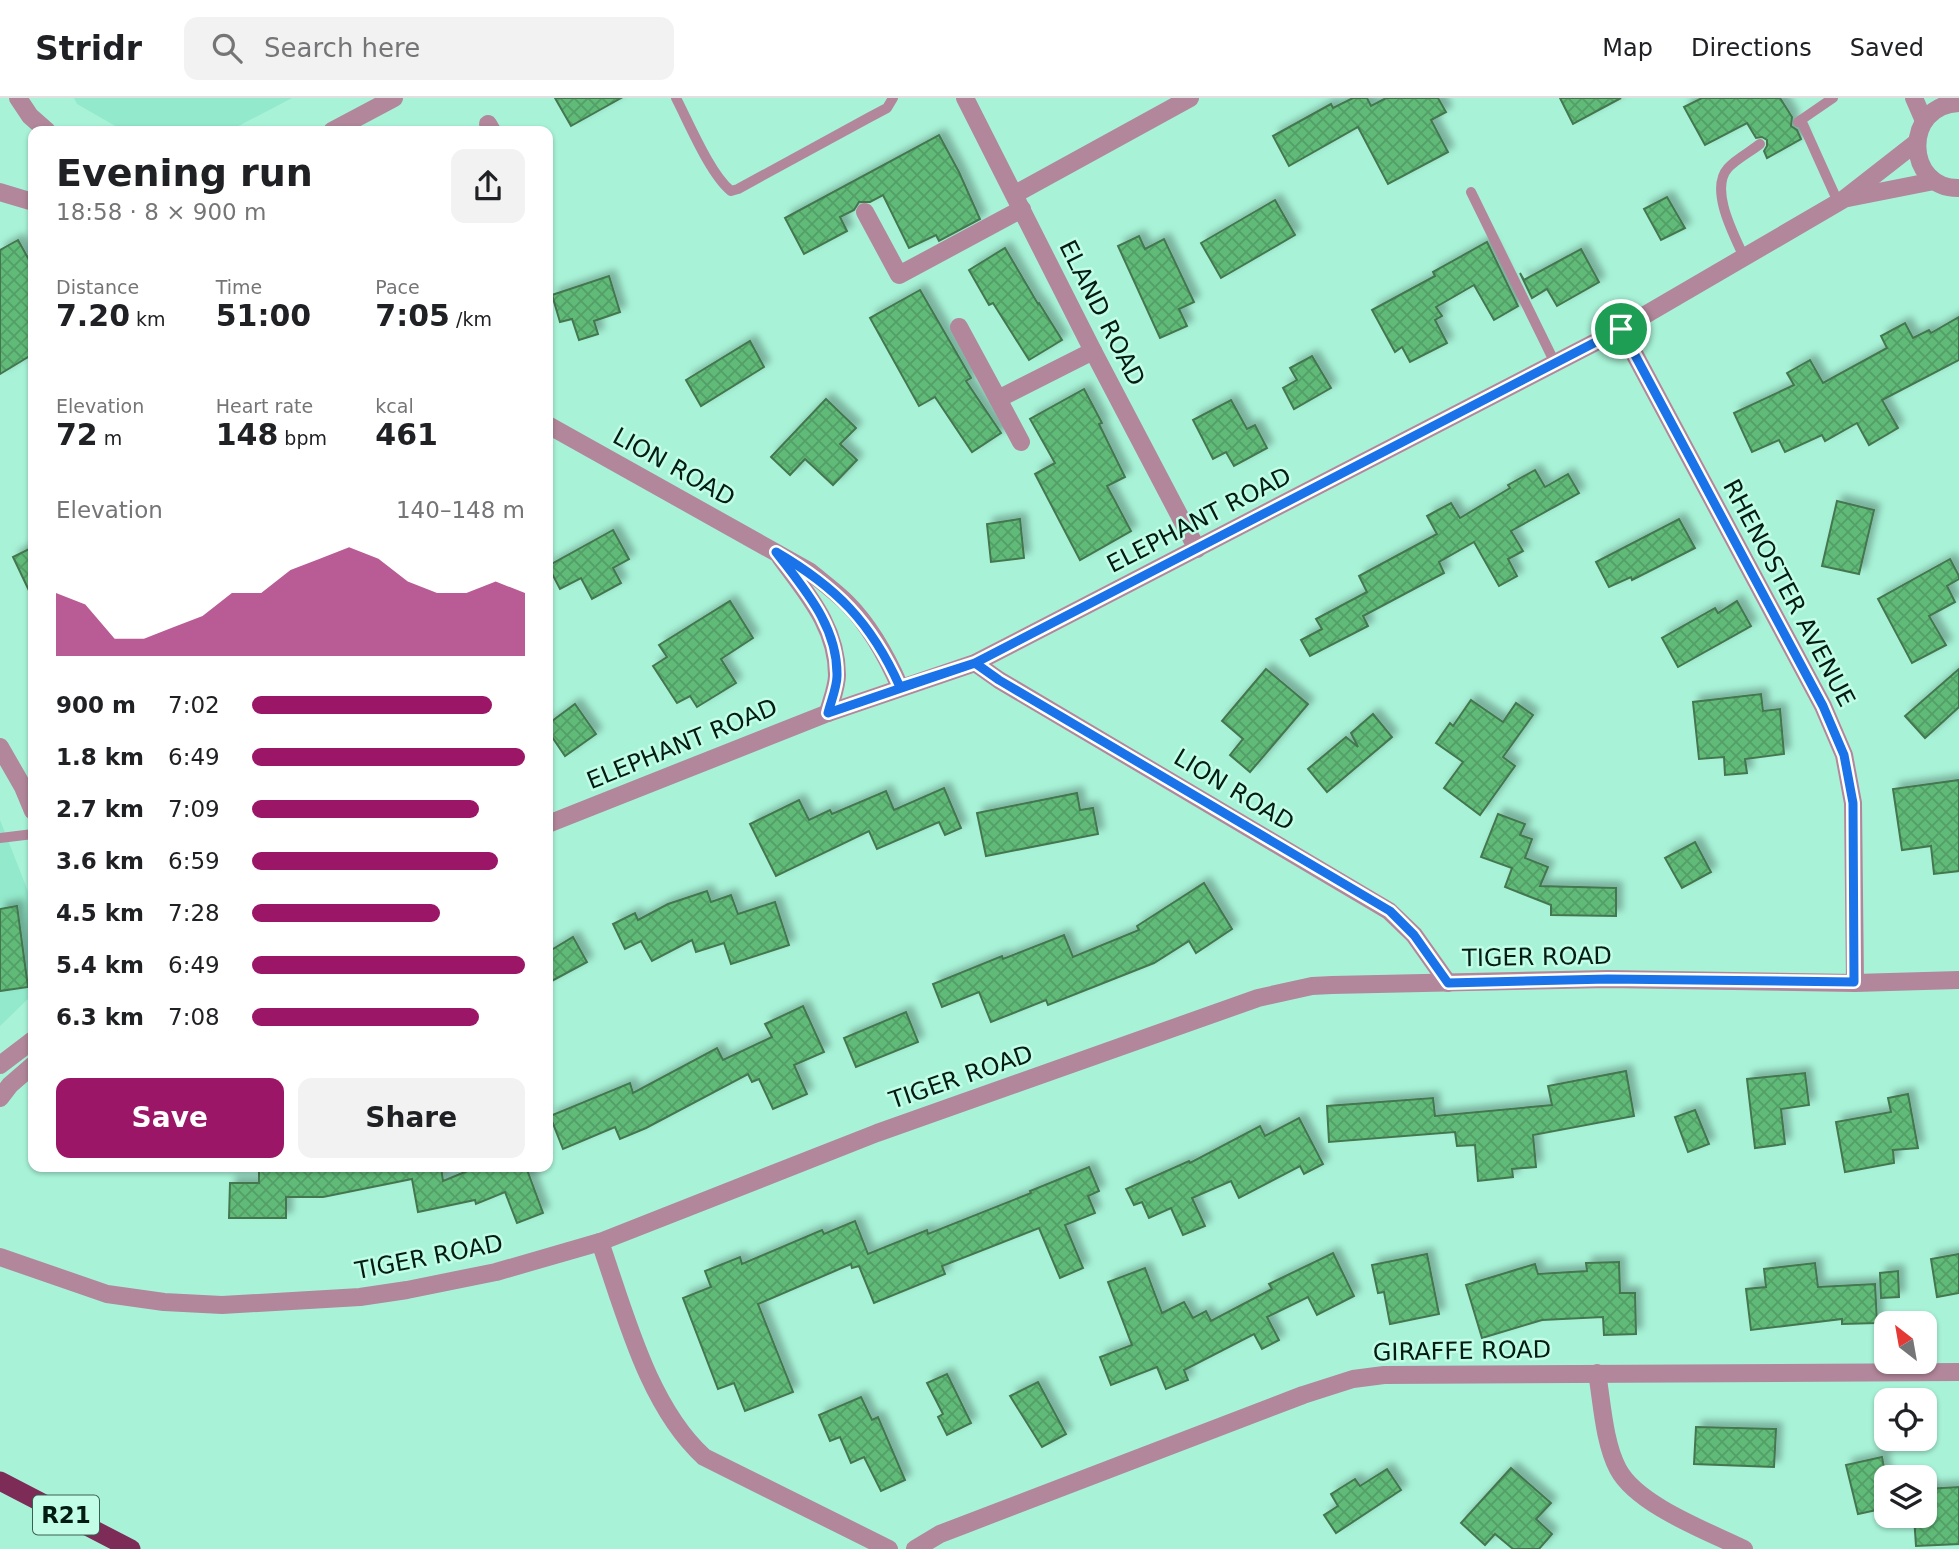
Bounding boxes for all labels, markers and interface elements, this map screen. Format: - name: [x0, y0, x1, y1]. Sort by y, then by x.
- search box: [184, 17, 674, 80]
- text: Stridr: [35, 29, 142, 68]
- icon: search: [208, 29, 246, 67]
- text: Search here: [264, 33, 420, 63]
- text: Map: [1602, 34, 1653, 62]
- text: Directions: [1691, 34, 1812, 62]
- text: Saved: [1850, 34, 1924, 62]
- button: share: [451, 149, 525, 223]
- text: Evening run: [56, 151, 313, 195]
- text: 18:58 · 8 × 900 m: [56, 199, 266, 225]
- street label: ELAND ROAD: [1053, 236, 1151, 390]
- text: Distance: [56, 276, 139, 298]
- text: Time: [216, 276, 262, 298]
- text: Pace: [375, 276, 420, 298]
- text: 7.20: [56, 298, 130, 333]
- text: 51:00: [216, 298, 311, 333]
- text: 7:05: [375, 298, 450, 333]
- pin: [1591, 299, 1651, 359]
- text: km: [130, 308, 166, 330]
- text: /km: [450, 308, 492, 330]
- icon: arrive: [1602, 310, 1640, 348]
- text: Elevation: [56, 395, 144, 417]
- text: Heart rate: [216, 395, 313, 417]
- text: kcal: [375, 395, 414, 417]
- text: 72: [56, 417, 98, 452]
- text: 148: [216, 417, 278, 452]
- text: 461: [375, 417, 438, 452]
- street label: LION ROAD: [608, 422, 740, 512]
- text: m: [98, 427, 122, 449]
- text: bpm: [278, 427, 327, 449]
- street label: ELEPHANT ROAD: [1102, 461, 1296, 579]
- street label: RHENOSTER AVENUE: [1717, 475, 1861, 711]
- text: Elevation: [56, 497, 163, 523]
- text: 140–148 m: [396, 497, 525, 523]
- text: 900 m: [56, 692, 136, 718]
- text: 7:02: [168, 692, 220, 718]
- street label: ELEPHANT ROAD: [583, 693, 781, 795]
- street label: LION ROAD: [1169, 743, 1299, 837]
- text: 1.8 km: [56, 744, 144, 770]
- text: 6:49: [168, 744, 220, 770]
- text: 2.7 km: [56, 796, 144, 822]
- text: 7:09: [168, 796, 220, 822]
- text: 3.6 km: [56, 848, 144, 874]
- text: 6:59: [168, 848, 220, 874]
- text: 4.5 km: [56, 900, 144, 926]
- text: 7:28: [168, 900, 220, 926]
- street label: TIGER ROAD: [1461, 942, 1612, 972]
- text: 5.4 km: [56, 952, 144, 978]
- text: 6:49: [168, 952, 220, 978]
- text: 6.3 km: [56, 1004, 144, 1030]
- text: 7:08: [168, 1004, 220, 1030]
- street label: TIGER ROAD: [885, 1039, 1036, 1115]
- button: Save: [56, 1078, 284, 1158]
- button: Share: [298, 1078, 525, 1158]
- street label: TIGER ROAD: [352, 1229, 505, 1285]
- north arrow: [1874, 1311, 1937, 1374]
- map controls: [1874, 1311, 1937, 1528]
- street label: GIRAFFE ROAD: [1373, 1335, 1551, 1367]
- button: locate: [1874, 1388, 1937, 1451]
- button: layers: [1874, 1465, 1937, 1528]
- road number: R21: [33, 1496, 99, 1534]

